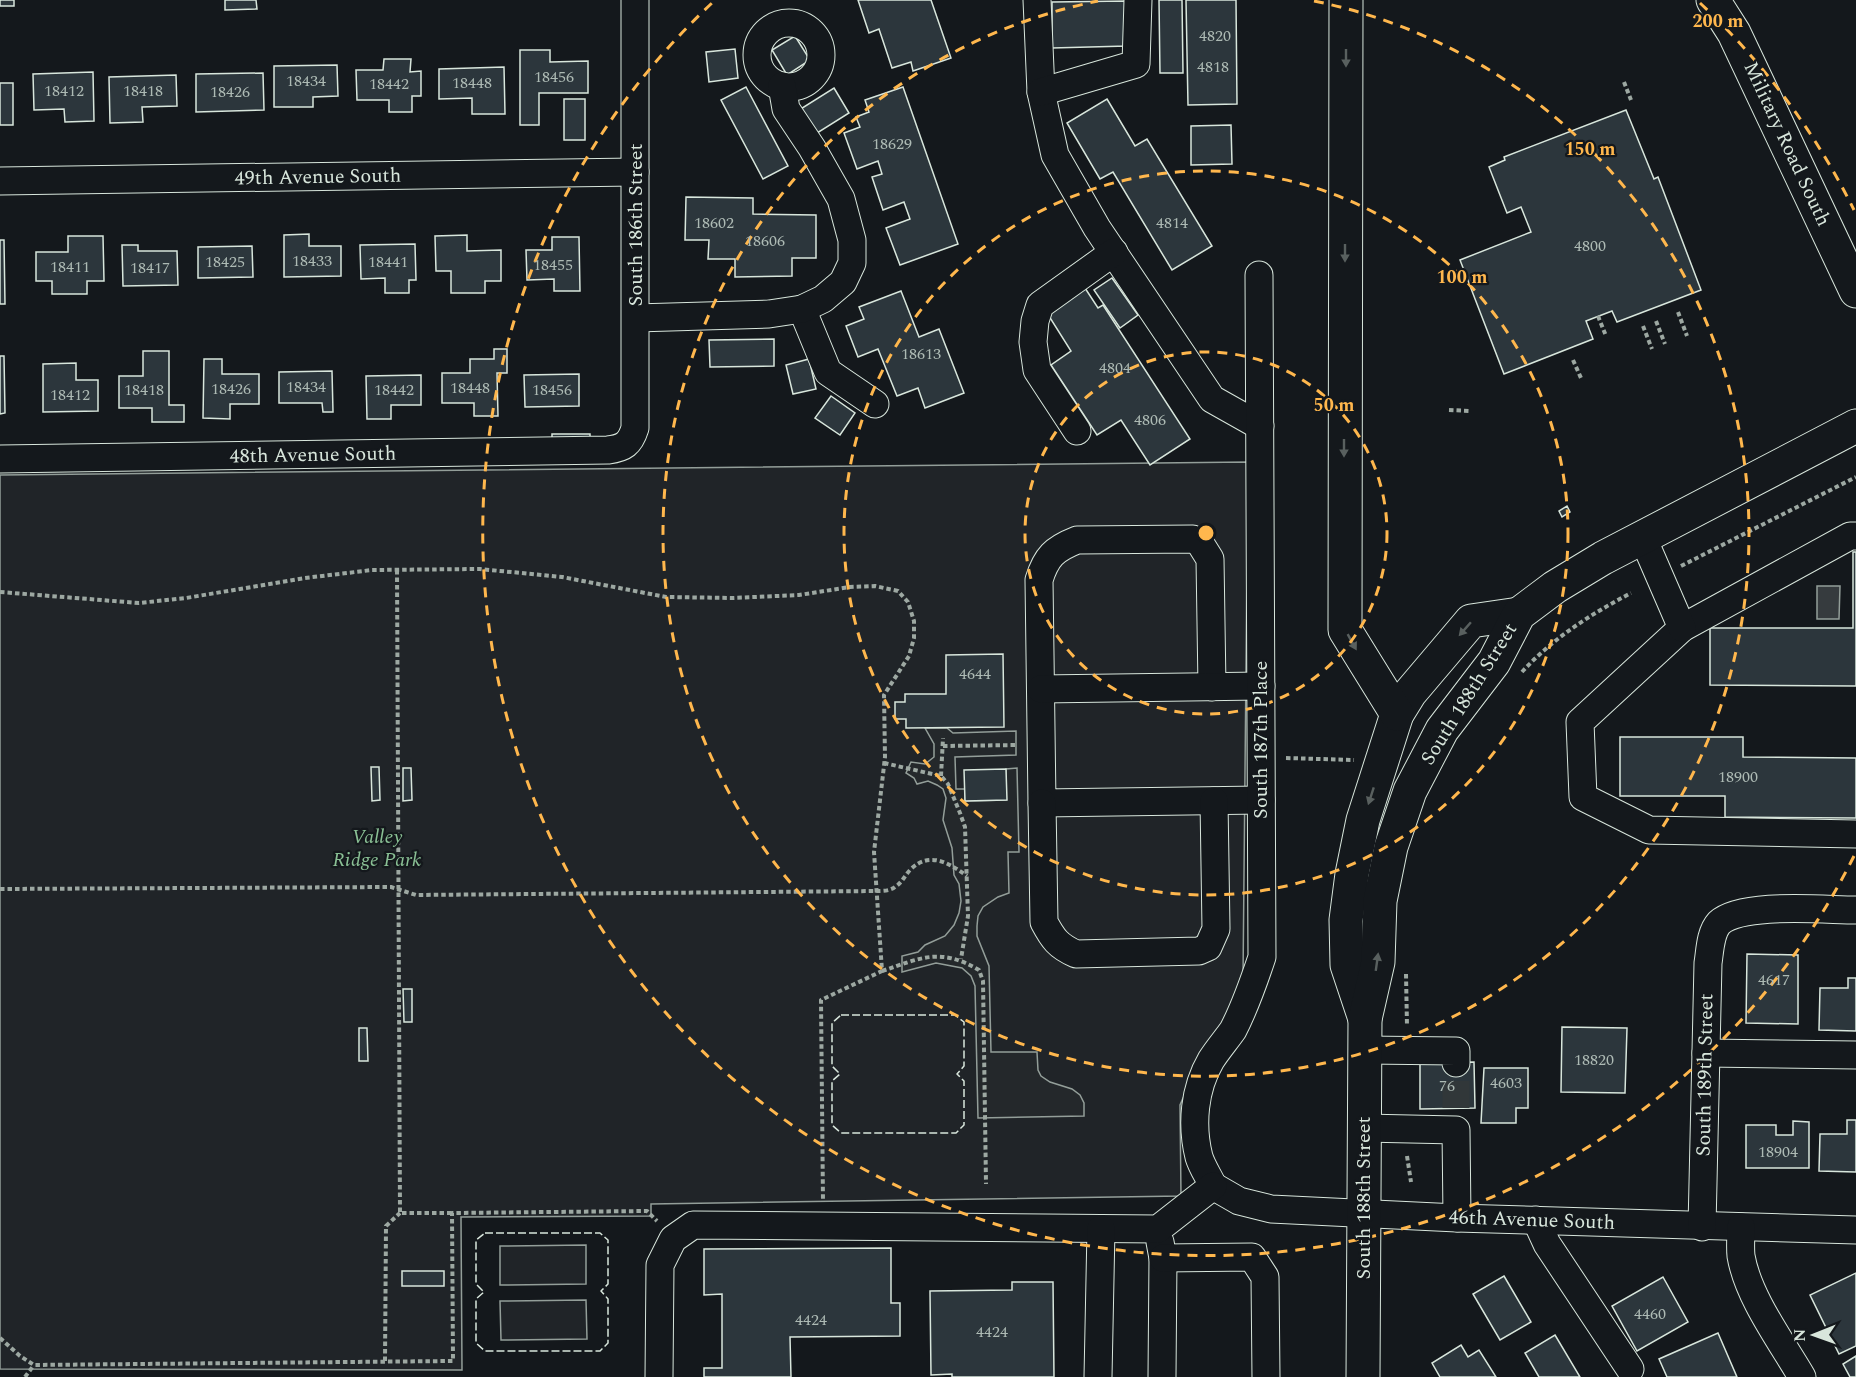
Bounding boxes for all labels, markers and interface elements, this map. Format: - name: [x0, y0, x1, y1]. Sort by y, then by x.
- text: 200 m: [1692, 8, 1744, 35]
- house number: 4820: [1199, 24, 1231, 48]
- one-way arrow: [1341, 49, 1351, 68]
- house number: 4818: [1197, 55, 1229, 79]
- street label: Military Road South: [1736, 57, 1838, 231]
- house number: 18456: [534, 65, 574, 89]
- house number: 18434: [286, 69, 326, 93]
- house number: 18448: [452, 71, 492, 95]
- house number: 18442: [369, 72, 409, 96]
- house number: 18412: [44, 79, 84, 103]
- house number: 18418: [123, 79, 163, 103]
- house number: 18426: [210, 80, 250, 104]
- house number: 18629: [872, 132, 912, 156]
- text: 150 m: [1564, 136, 1616, 163]
- street label: South 186th Street: [621, 144, 651, 306]
- street label: 49th Avenue South: [235, 161, 401, 193]
- house number: 18602: [694, 211, 734, 235]
- house number: 4814: [1156, 211, 1188, 235]
- house number: 18606: [745, 229, 785, 253]
- house number: 4800: [1574, 234, 1606, 258]
- one-way arrow: [1340, 244, 1350, 263]
- house number: 18433: [292, 249, 332, 273]
- house number: 18425: [205, 250, 245, 274]
- house number: 18441: [368, 250, 408, 274]
- house number: 18455: [533, 253, 573, 277]
- house number: 18411: [50, 255, 90, 279]
- house number: 18417: [130, 256, 170, 280]
- text: 100 m: [1436, 264, 1488, 291]
- house number: 18613: [901, 342, 941, 366]
- house number: 4804: [1099, 356, 1131, 380]
- house number: 18434: [286, 375, 326, 399]
- house number: 18448: [450, 376, 490, 400]
- house number: 18426: [211, 377, 251, 401]
- house number: 18418: [124, 378, 164, 402]
- house number: 18442: [374, 378, 414, 402]
- house number: 18456: [532, 378, 572, 402]
- house number: 18412: [50, 383, 90, 407]
- text: 50 m: [1314, 392, 1354, 419]
- house number: 4806: [1134, 408, 1166, 432]
- street label: 48th Avenue South: [230, 439, 396, 471]
- one-way arrow: [1339, 439, 1349, 458]
- centre of rings: [1196, 523, 1216, 543]
- street label: South 188th Street: [1413, 617, 1525, 771]
- one-way arrow: [1459, 621, 1472, 636]
- one-way arrow: [1347, 634, 1357, 651]
- street label: South 187th Place: [1246, 661, 1276, 819]
- house number: 4644: [959, 662, 991, 686]
- house number: 18900: [1718, 765, 1758, 789]
- one-way arrow: [1366, 787, 1375, 805]
- park label: Valley Ridge Park: [333, 822, 422, 875]
- one-way arrow: [1372, 952, 1381, 971]
- house number: 4617: [1758, 968, 1790, 992]
- street label: South 189th Street: [1689, 993, 1721, 1157]
- house number: 18820: [1574, 1048, 1614, 1072]
- house number: 4603: [1490, 1071, 1522, 1095]
- house number: 76: [1439, 1074, 1455, 1098]
- street label: South 188th Street: [1349, 1117, 1379, 1279]
- house number: 18904: [1758, 1140, 1798, 1164]
- street label: 46th Avenue South: [1448, 1202, 1616, 1238]
- house number: 4460: [1634, 1302, 1666, 1326]
- north arrow: [1784, 1305, 1844, 1365]
- house number: 4424: [795, 1308, 827, 1332]
- house number: 4424: [976, 1320, 1008, 1344]
- text: N: [1788, 1329, 1812, 1342]

